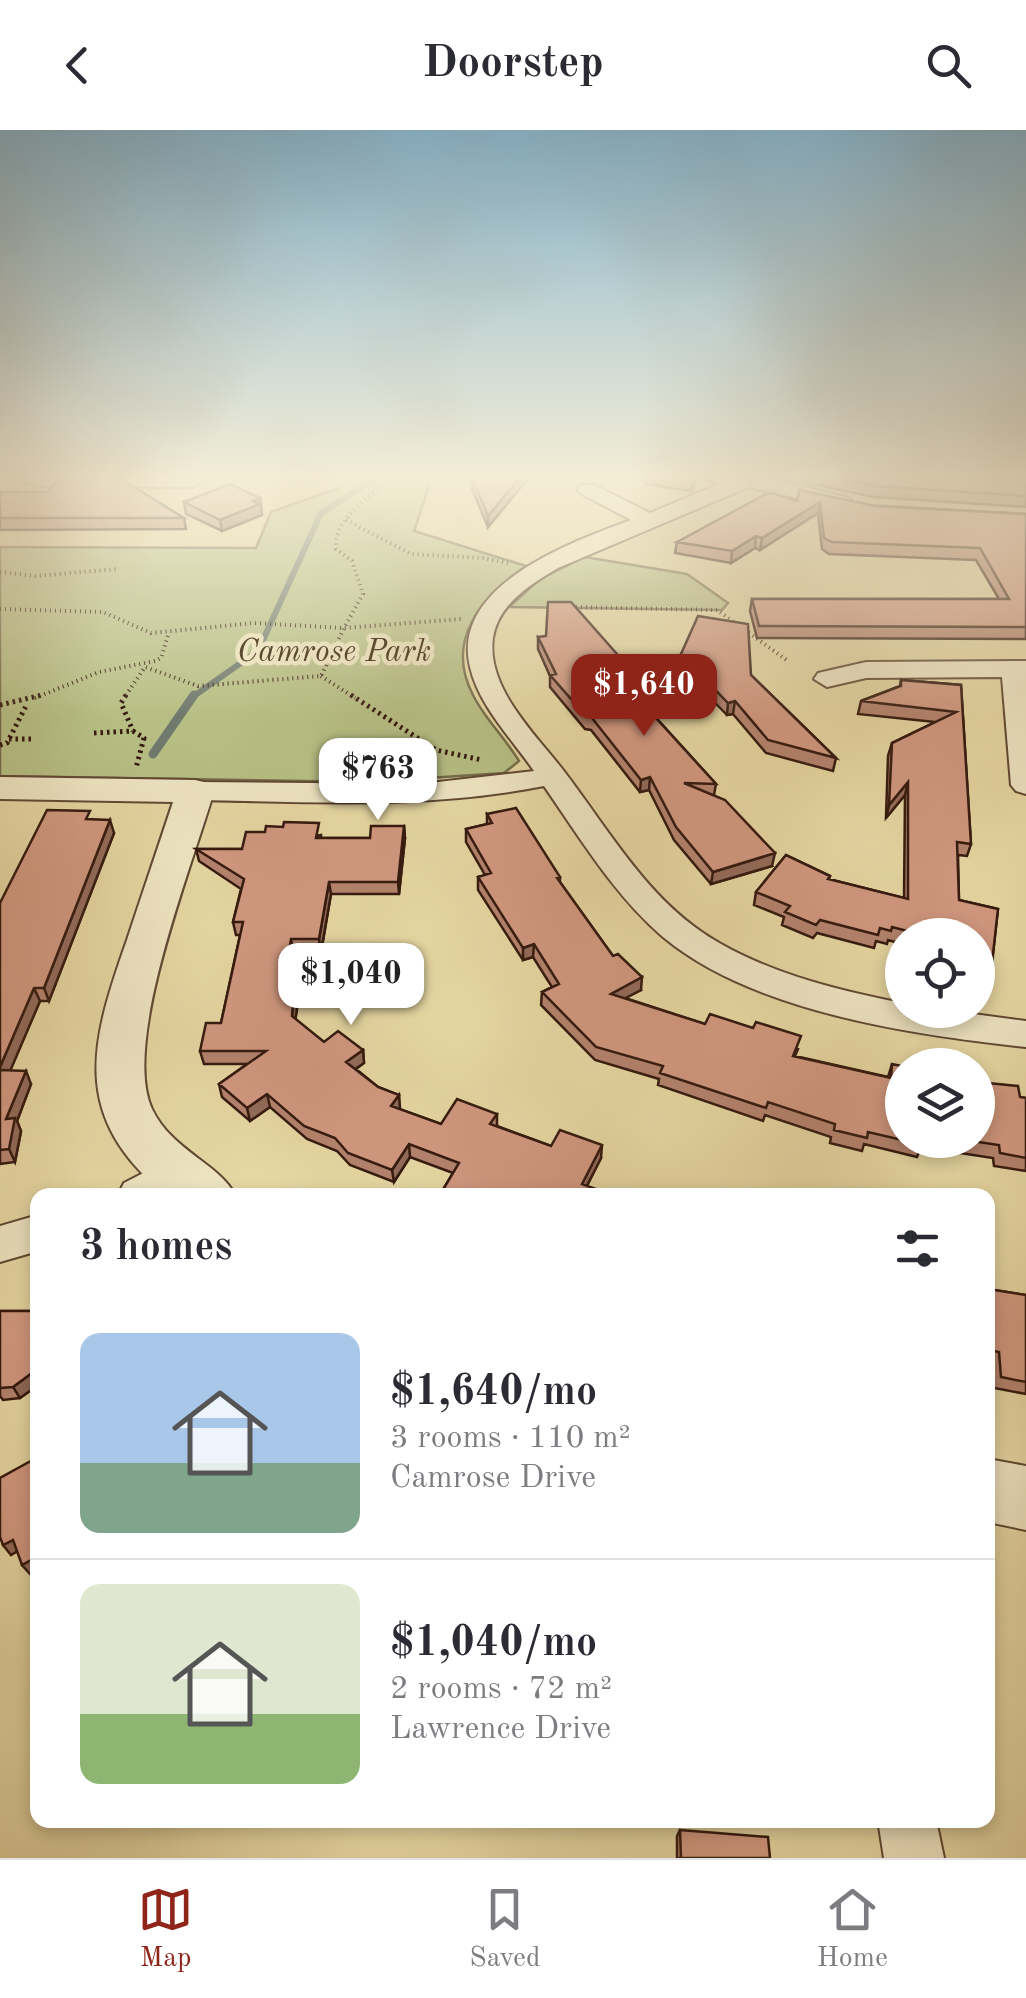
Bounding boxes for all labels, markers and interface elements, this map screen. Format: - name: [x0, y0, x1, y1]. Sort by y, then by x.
- icon: back: [50, 38, 105, 93]
- icon: search: [921, 38, 976, 93]
- text: Doorstep: [422, 42, 604, 87]
- park label: Camrose Park: [237, 637, 431, 669]
- pin: $1,640: [563, 654, 725, 739]
- text: $1,640: [593, 670, 695, 702]
- pin: $763: [319, 738, 437, 823]
- text: $763: [341, 754, 415, 786]
- map controls: [885, 918, 995, 1158]
- button: locate: [885, 918, 995, 1028]
- pin: $1,040: [270, 943, 432, 1028]
- text: $1,040: [300, 959, 402, 991]
- button: layers: [885, 1048, 995, 1158]
- icon: filters: [890, 1221, 945, 1276]
- text: 3 homes: [80, 1227, 232, 1269]
- text: $1,640/mo: [390, 1372, 597, 1414]
- icon: home: [160, 1373, 280, 1493]
- text: 3 rooms · 110 m²: [390, 1423, 631, 1455]
- text: Camrose Drive: [390, 1463, 596, 1495]
- text: $1,040/mo: [390, 1623, 597, 1665]
- icon: home: [160, 1624, 280, 1744]
- text: 2 rooms · 72 m²: [390, 1674, 612, 1706]
- text: Lawrence Drive: [390, 1714, 611, 1746]
- tab: Map: [138, 1882, 193, 1977]
- tab: Saved: [469, 1882, 541, 1977]
- tab: Home: [817, 1882, 888, 1977]

